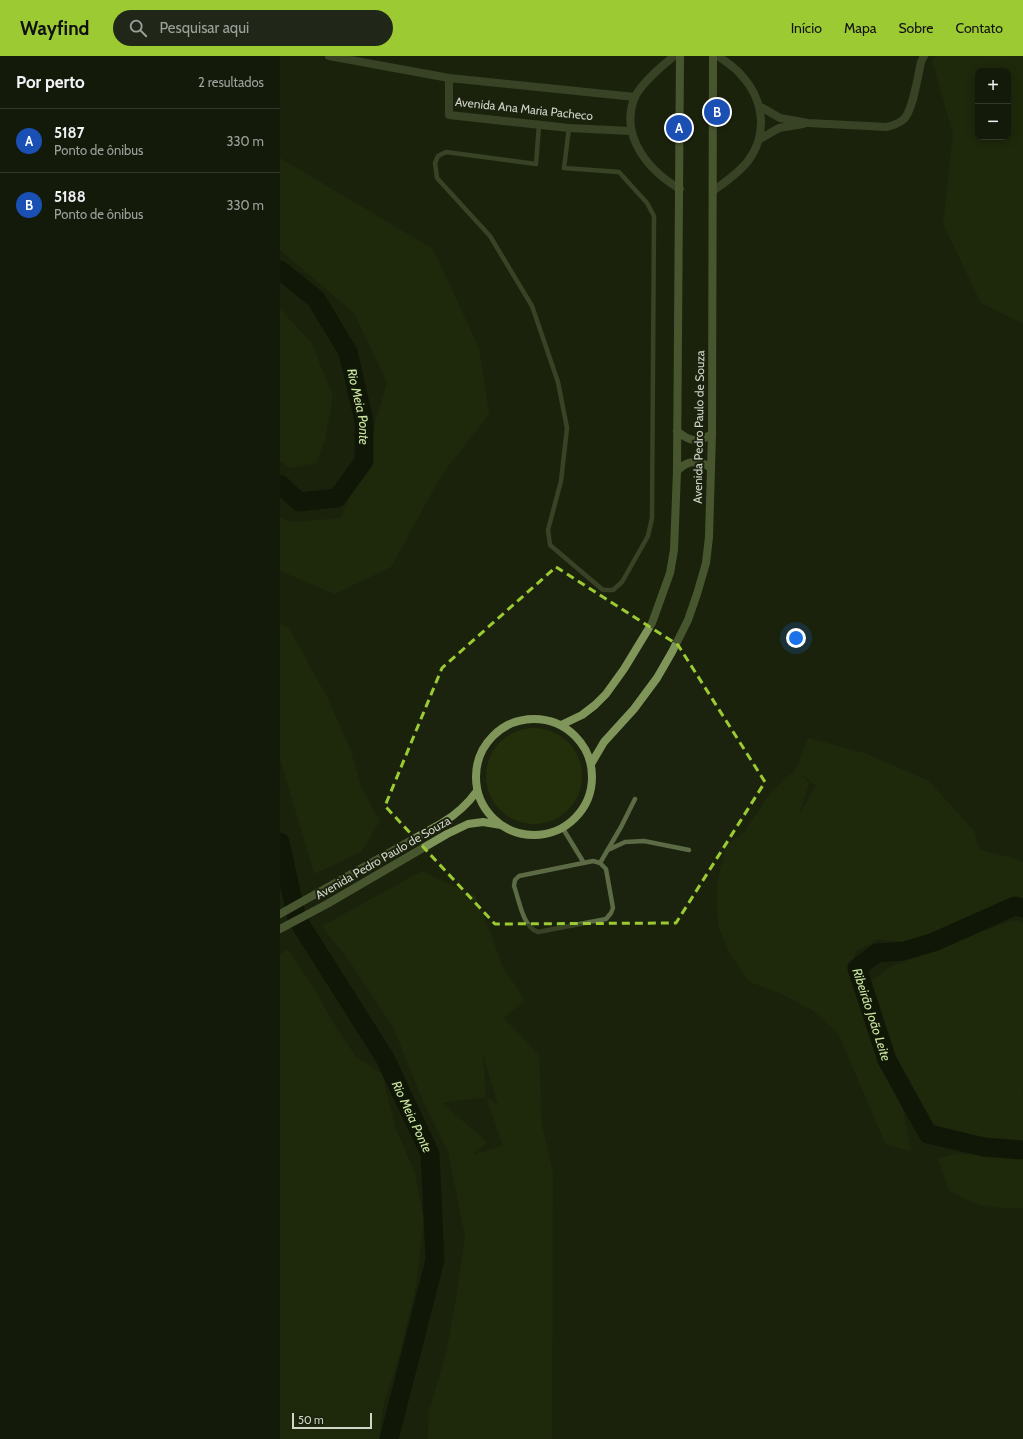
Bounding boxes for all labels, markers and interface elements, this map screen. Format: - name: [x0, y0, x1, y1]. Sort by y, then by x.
- search box: [113, 10, 393, 46]
- text: Wayfind: [20, 17, 89, 40]
- icon: search: [127, 17, 149, 39]
- text: Pesquisar aqui: [159, 19, 249, 37]
- text: Início: [791, 19, 822, 37]
- text: Mapa: [844, 19, 876, 37]
- text: Sobre: [898, 19, 933, 37]
- text: Contato: [955, 19, 1003, 37]
- map controls: [975, 68, 1011, 140]
- button: +: [975, 68, 1011, 104]
- text: Por perto: [16, 72, 85, 92]
- text: 2 resultados: [198, 74, 264, 90]
- street label: Avenida Ana Maria Pacheco: [454, 94, 594, 123]
- pin: B: [704, 97, 730, 127]
- button: −: [975, 104, 1011, 140]
- pin: A: [666, 113, 692, 143]
- text: 5187: [54, 124, 84, 142]
- text: A: [25, 133, 33, 149]
- text: 330 m: [227, 133, 264, 149]
- text: Ponto de ônibus: [54, 142, 143, 158]
- text: 5188: [54, 188, 86, 206]
- text: B: [25, 197, 33, 213]
- text: 330 m: [227, 197, 264, 213]
- text: Ponto de ônibus: [54, 206, 143, 222]
- street label: Avenida Pedro Paulo de Souza: [690, 350, 707, 504]
- water label: Rio Meia Ponte: [344, 367, 372, 445]
- your location: [786, 628, 806, 648]
- street label: Avenida Pedro Paulo de Souza: [313, 813, 453, 902]
- water label: Ribeirão João Leite: [850, 966, 895, 1063]
- water label: Rio Meia Ponte: [389, 1078, 436, 1155]
- scale bar: [292, 1411, 372, 1430]
- text: 50 m: [298, 1413, 324, 1427]

